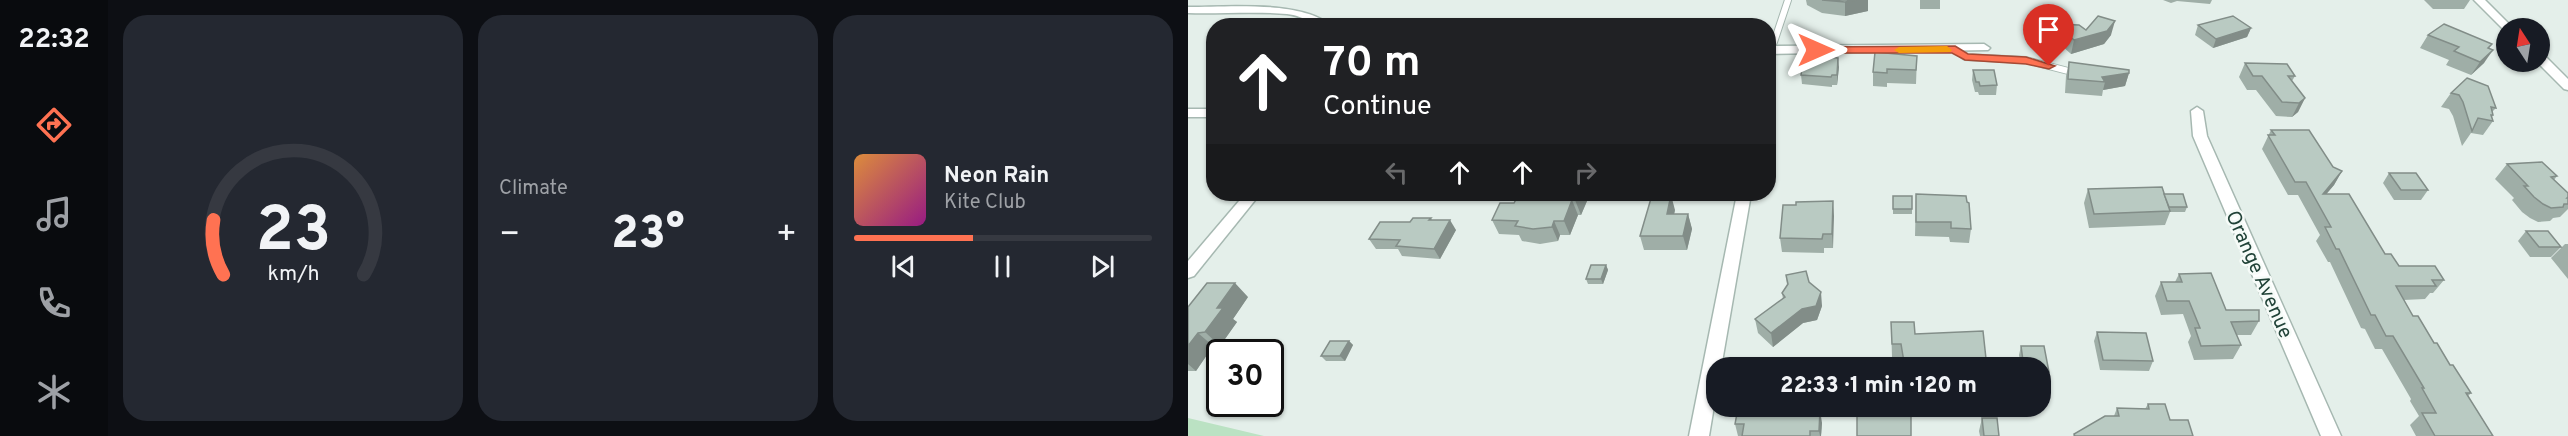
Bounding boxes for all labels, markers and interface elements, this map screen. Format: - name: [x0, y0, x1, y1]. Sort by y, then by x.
- pin: [2023, 4, 2074, 66]
- icon: arrive: [2032, 13, 2065, 46]
- position arrow: [1784, 18, 1848, 82]
- north arrow: [2496, 18, 2550, 72]
- map controls: [2496, 18, 2550, 72]
- text: 22:32: [18, 23, 90, 57]
- text: 70 m: [1323, 38, 1421, 91]
- icon: ahead: [1224, 42, 1302, 120]
- text: Continue: [1323, 90, 1432, 124]
- icon: directions: [33, 104, 75, 146]
- icon: left: [1380, 156, 1413, 189]
- icon: ahead: [1443, 156, 1476, 189]
- icon: ahead: [1506, 156, 1539, 189]
- icon: right: [1569, 156, 1602, 189]
- text: Neon Rain: [944, 163, 1049, 190]
- text: Climate: [499, 176, 568, 202]
- text: Kite Club: [944, 190, 1026, 216]
- icon: music: [33, 193, 75, 235]
- text: 23: [255, 194, 331, 273]
- text: 23°: [611, 207, 685, 264]
- street label: Orange Avenue: [2218, 207, 2298, 343]
- text: −: [499, 215, 520, 257]
- text: +: [776, 215, 797, 257]
- icon: previous: [887, 250, 920, 283]
- icon: pause: [986, 250, 1019, 283]
- icon: next: [1086, 250, 1119, 283]
- text: km/h: [267, 261, 319, 288]
- icon: phone: [33, 282, 75, 324]
- speed limit sign: 30: [1206, 339, 1284, 417]
- icon: climate: [33, 371, 75, 413]
- text: 22:33 · 1 min · 120 m: [1780, 373, 1977, 400]

